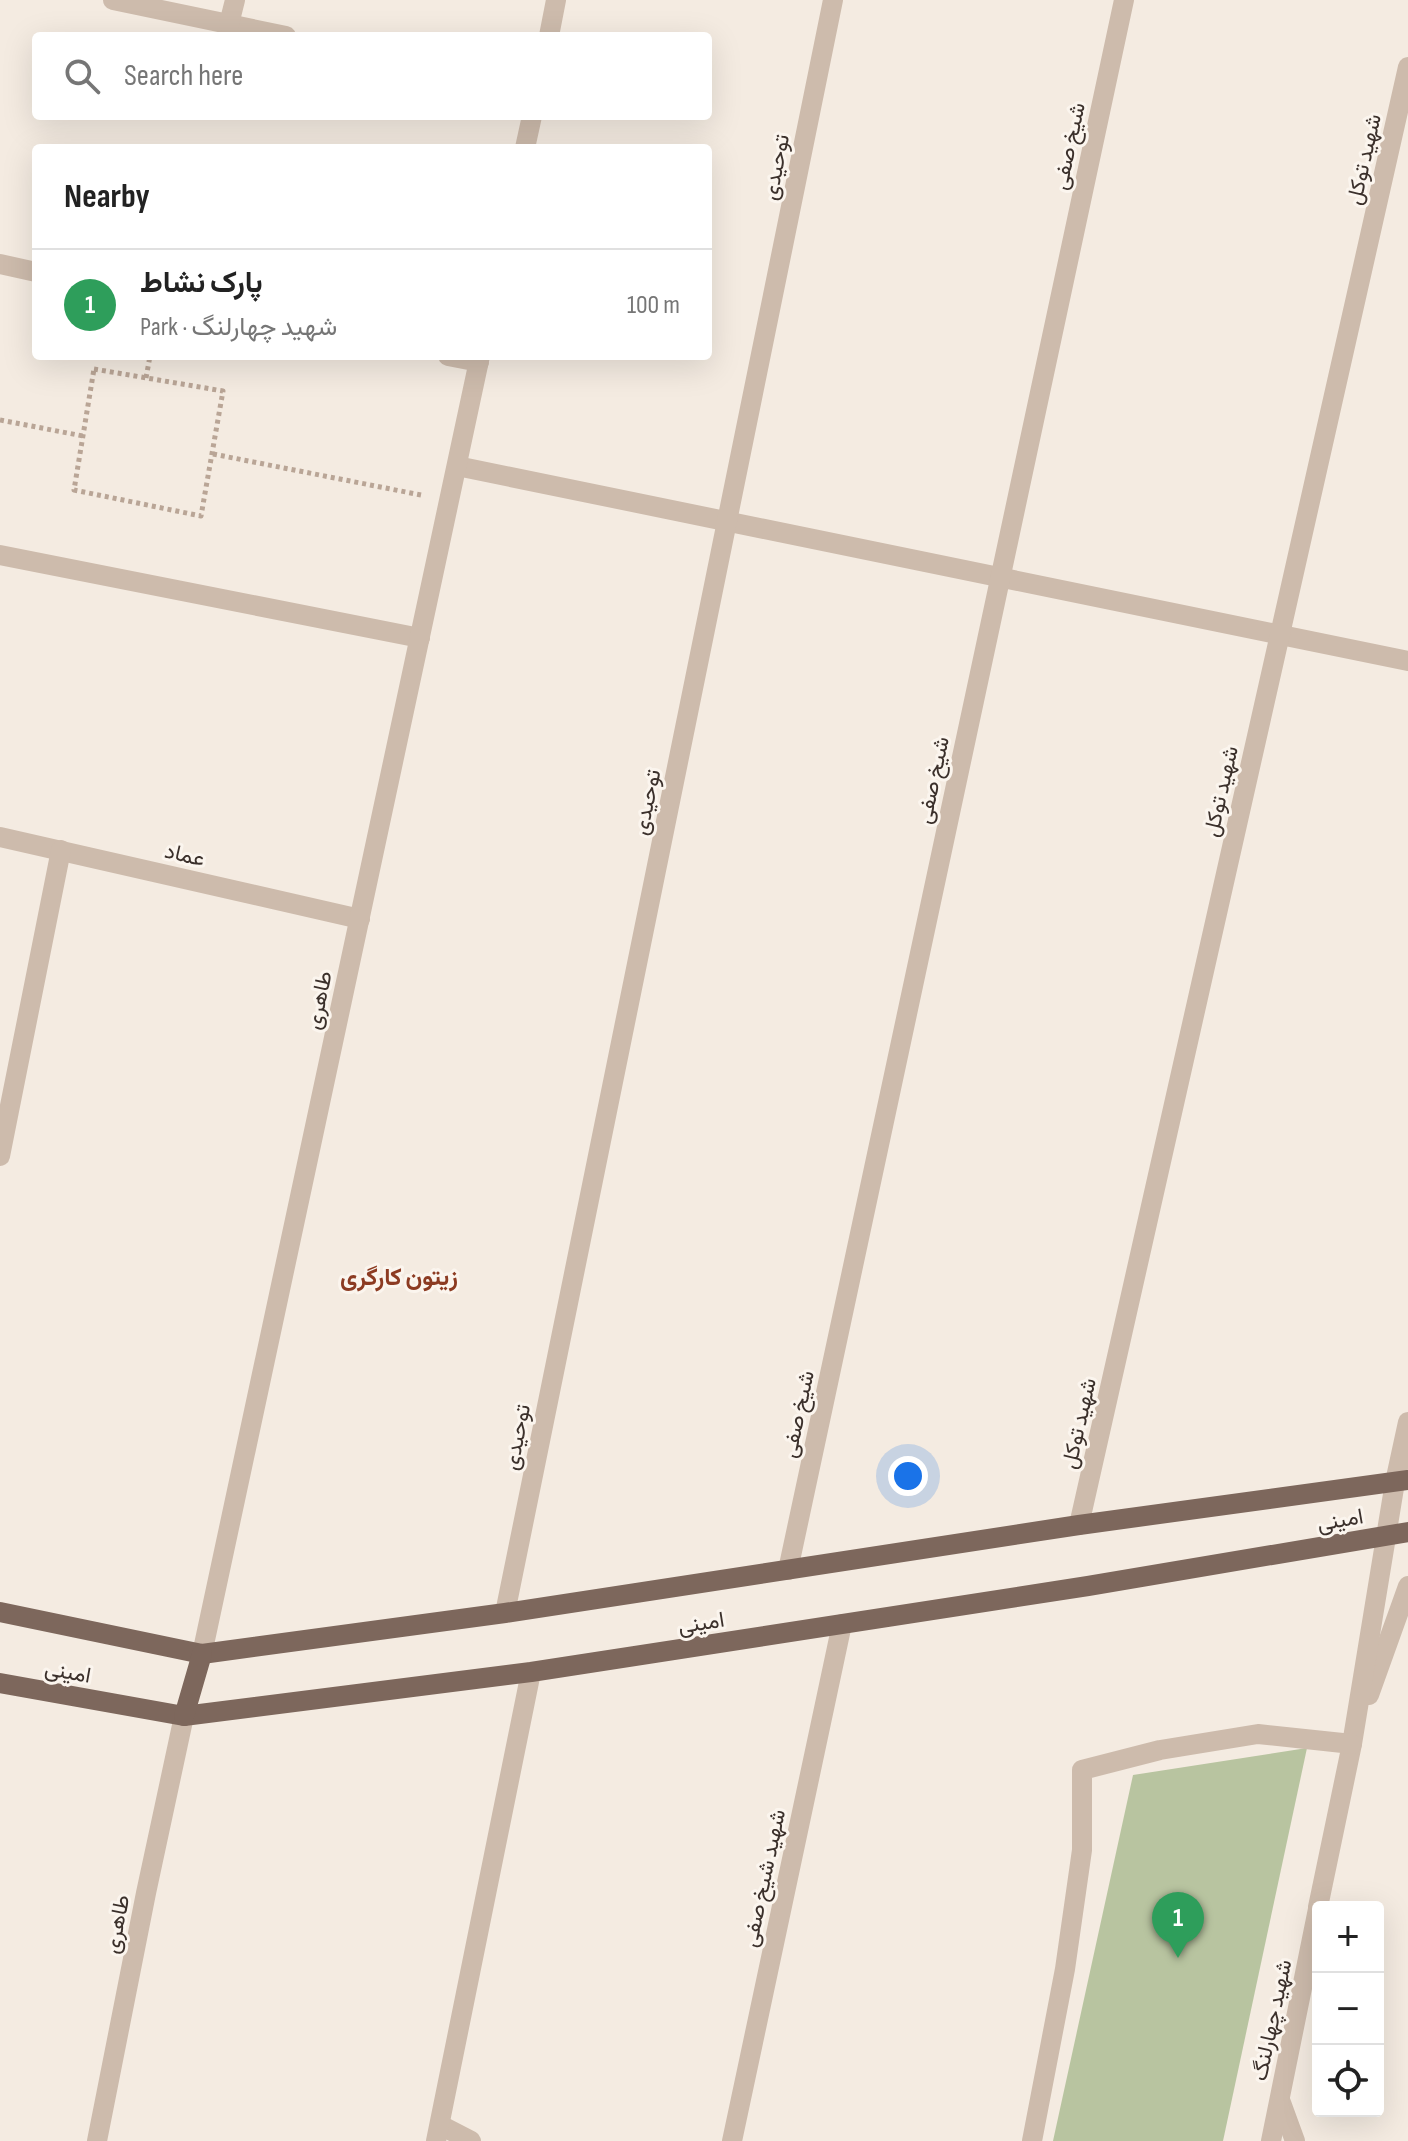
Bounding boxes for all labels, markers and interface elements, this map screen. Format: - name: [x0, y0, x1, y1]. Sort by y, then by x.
- search box: [32, 32, 712, 120]
- icon: search: [60, 54, 104, 98]
- text: Search here: [124, 58, 243, 94]
- street label: شیخ صفی: [1047, 100, 1092, 193]
- street label: شهید توکل: [1341, 111, 1388, 207]
- street label: توحیدی: [757, 132, 796, 202]
- text: Nearby: [64, 176, 150, 217]
- text: پارک نشاط: [140, 265, 263, 301]
- text: 1: [85, 290, 95, 321]
- text: 100 m: [627, 290, 680, 321]
- text: Park · شهید چهارلنگ: [140, 312, 337, 343]
- street label: شیخ صفی: [911, 734, 956, 827]
- street label: شهید توکل: [1198, 743, 1245, 839]
- street label: توحیدی: [627, 767, 668, 838]
- street label: عماد: [162, 838, 207, 873]
- street label: طاهری: [300, 968, 339, 1032]
- district label: زیتون کارگری: [340, 1263, 458, 1292]
- street label: شیخ صفی: [776, 1368, 821, 1461]
- street label: شهید توکل: [1056, 1375, 1103, 1471]
- street label: توحیدی: [498, 1402, 537, 1472]
- your location: [888, 1456, 928, 1496]
- street label: امینی: [1315, 1503, 1366, 1538]
- street label: امینی: [676, 1607, 726, 1640]
- street label: امینی: [42, 1655, 93, 1690]
- street label: شهید شیخ صفی: [737, 1807, 792, 1950]
- pin: 1: [1152, 1892, 1204, 1958]
- street label: طاهری: [99, 1893, 136, 1956]
- map controls: [1312, 1901, 1384, 2117]
- button: +: [1312, 1901, 1384, 1973]
- street label: شهید چهارلنگ: [1246, 1957, 1299, 2083]
- button: −: [1312, 1973, 1384, 2045]
- button: locate: [1312, 2045, 1384, 2117]

